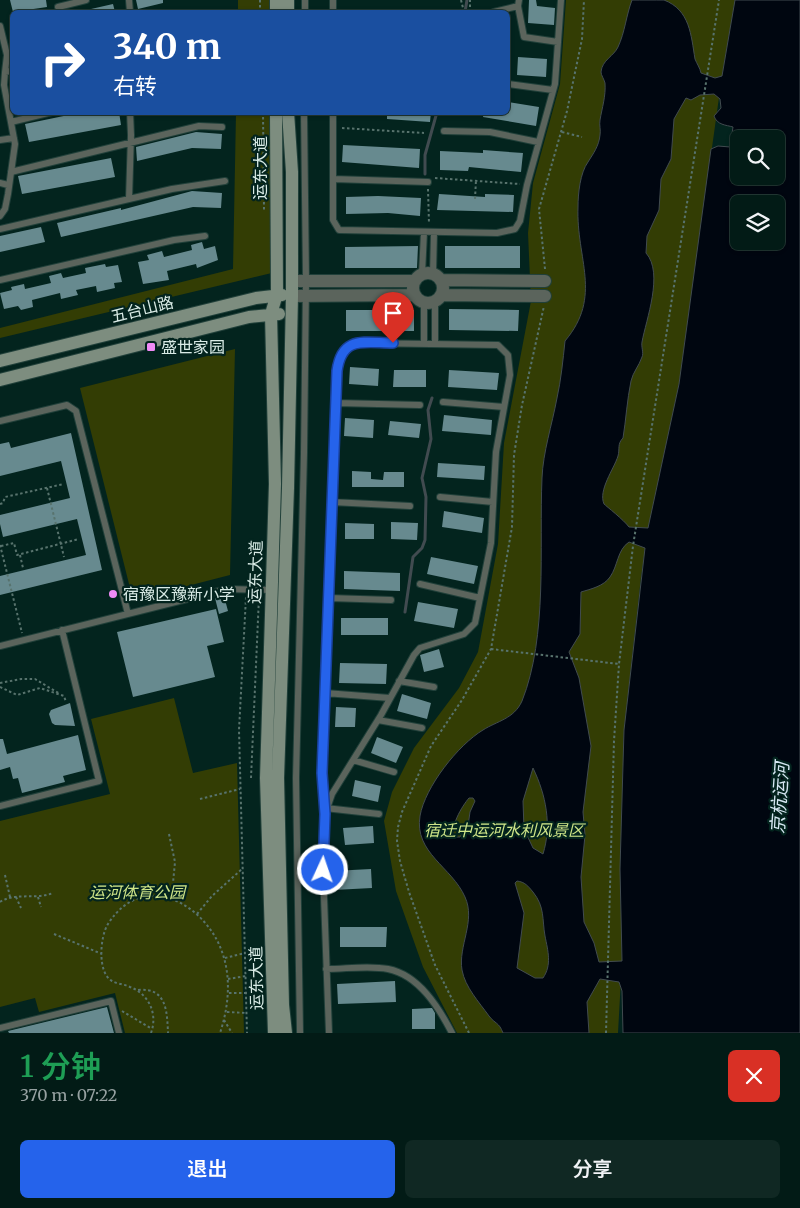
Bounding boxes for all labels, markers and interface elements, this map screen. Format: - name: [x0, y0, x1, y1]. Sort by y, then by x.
- text: 340 m: [113, 25, 221, 69]
- icon: right: [30, 30, 95, 95]
- text: 右转: [113, 72, 157, 100]
- map controls: [730, 130, 785, 250]
- button: search: [730, 130, 785, 185]
- street label: 运东大道: [250, 136, 270, 200]
- button: layers: [730, 195, 785, 250]
- street label: 五台山路: [109, 292, 175, 326]
- pin: [372, 292, 414, 343]
- icon: arrive: [379, 299, 407, 327]
- place label: 盛世家园: [161, 337, 225, 357]
- marker: 盛世家园: [145, 341, 157, 353]
- street label: 运东大道: [244, 540, 266, 604]
- place label: 宿豫区豫新小学: [123, 584, 235, 604]
- marker: 宿豫区豫新小学: [107, 588, 119, 600]
- water label: 京杭运河: [766, 758, 794, 835]
- park label: 宿迁中运河水利风景区: [424, 820, 586, 840]
- position arrow: [296, 843, 348, 895]
- park label: 运河体育公园: [89, 882, 187, 902]
- street label: 运东大道: [245, 946, 267, 1010]
- text: 1 分钟: [20, 1047, 101, 1085]
- button: close: [728, 1050, 780, 1102]
- text: 370 m · 07:22: [20, 1085, 117, 1105]
- button: 退出: [20, 1140, 395, 1198]
- button: 分享: [405, 1140, 780, 1198]

